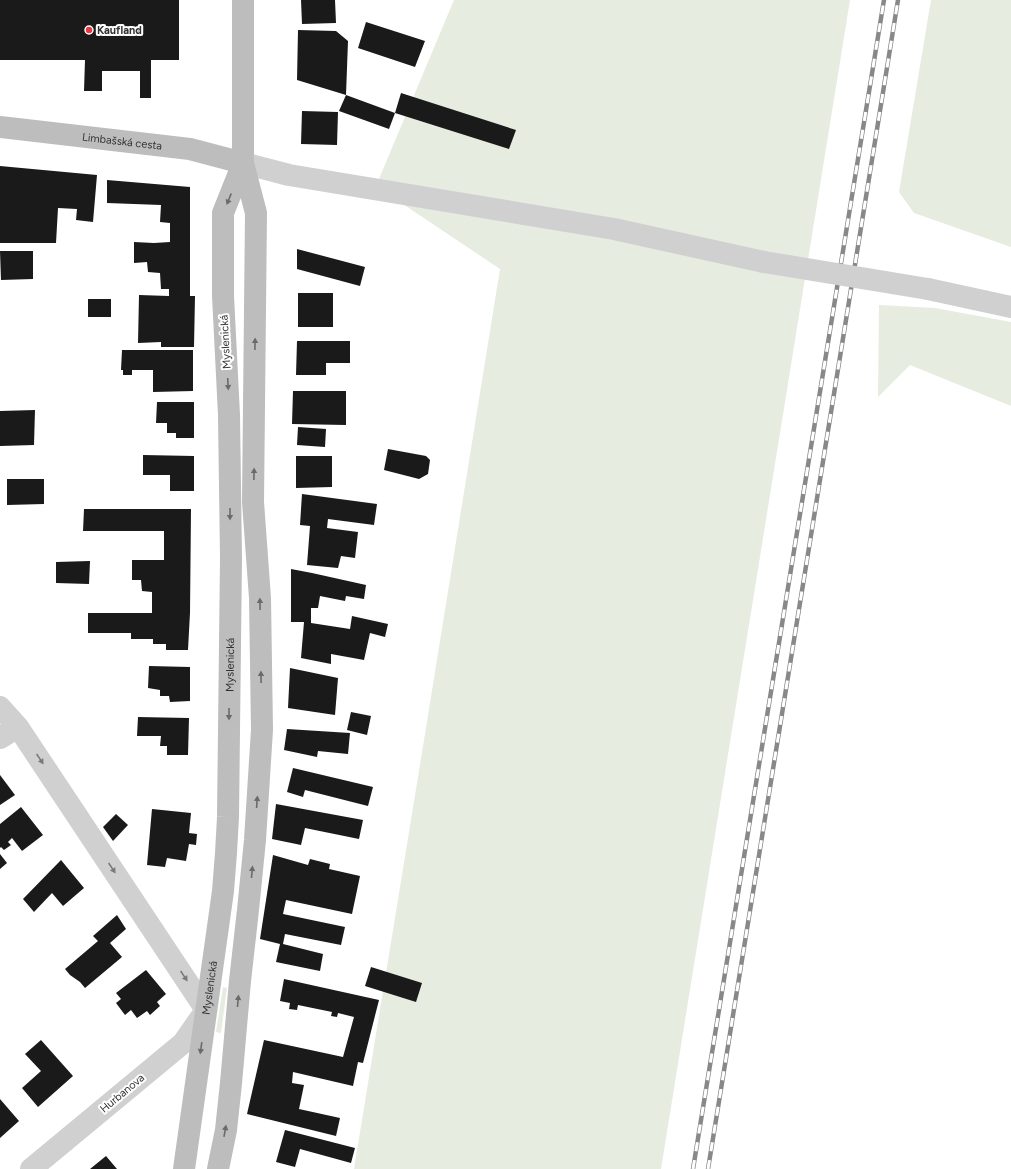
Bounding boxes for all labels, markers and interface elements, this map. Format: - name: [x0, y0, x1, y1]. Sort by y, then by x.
- place label: Kaufland: [97, 24, 142, 37]
- marker: Kaufland: [84, 25, 94, 35]
- street label: Limbašská cesta: [81, 131, 163, 153]
- one-way arrow: [225, 194, 231, 206]
- street label: Myslenická: [218, 315, 233, 369]
- one-way arrow: [252, 337, 258, 350]
- one-way arrow: [224, 378, 231, 390]
- one-way arrow: [250, 468, 257, 480]
- one-way arrow: [227, 508, 233, 521]
- one-way arrow: [257, 597, 263, 610]
- street label: Myslenická: [223, 638, 237, 692]
- one-way arrow: [257, 671, 264, 683]
- one-way arrow: [226, 708, 232, 721]
- one-way arrow: [36, 754, 44, 765]
- one-way arrow: [254, 796, 261, 808]
- one-way arrow: [108, 863, 116, 873]
- one-way arrow: [248, 866, 255, 878]
- street label: Myslenická: [200, 960, 220, 1016]
- one-way arrow: [180, 970, 187, 982]
- one-way arrow: [235, 995, 242, 1007]
- one-way arrow: [198, 1042, 204, 1055]
- street label: Hurbanova: [98, 1071, 147, 1116]
- one-way arrow: [223, 1125, 229, 1137]

